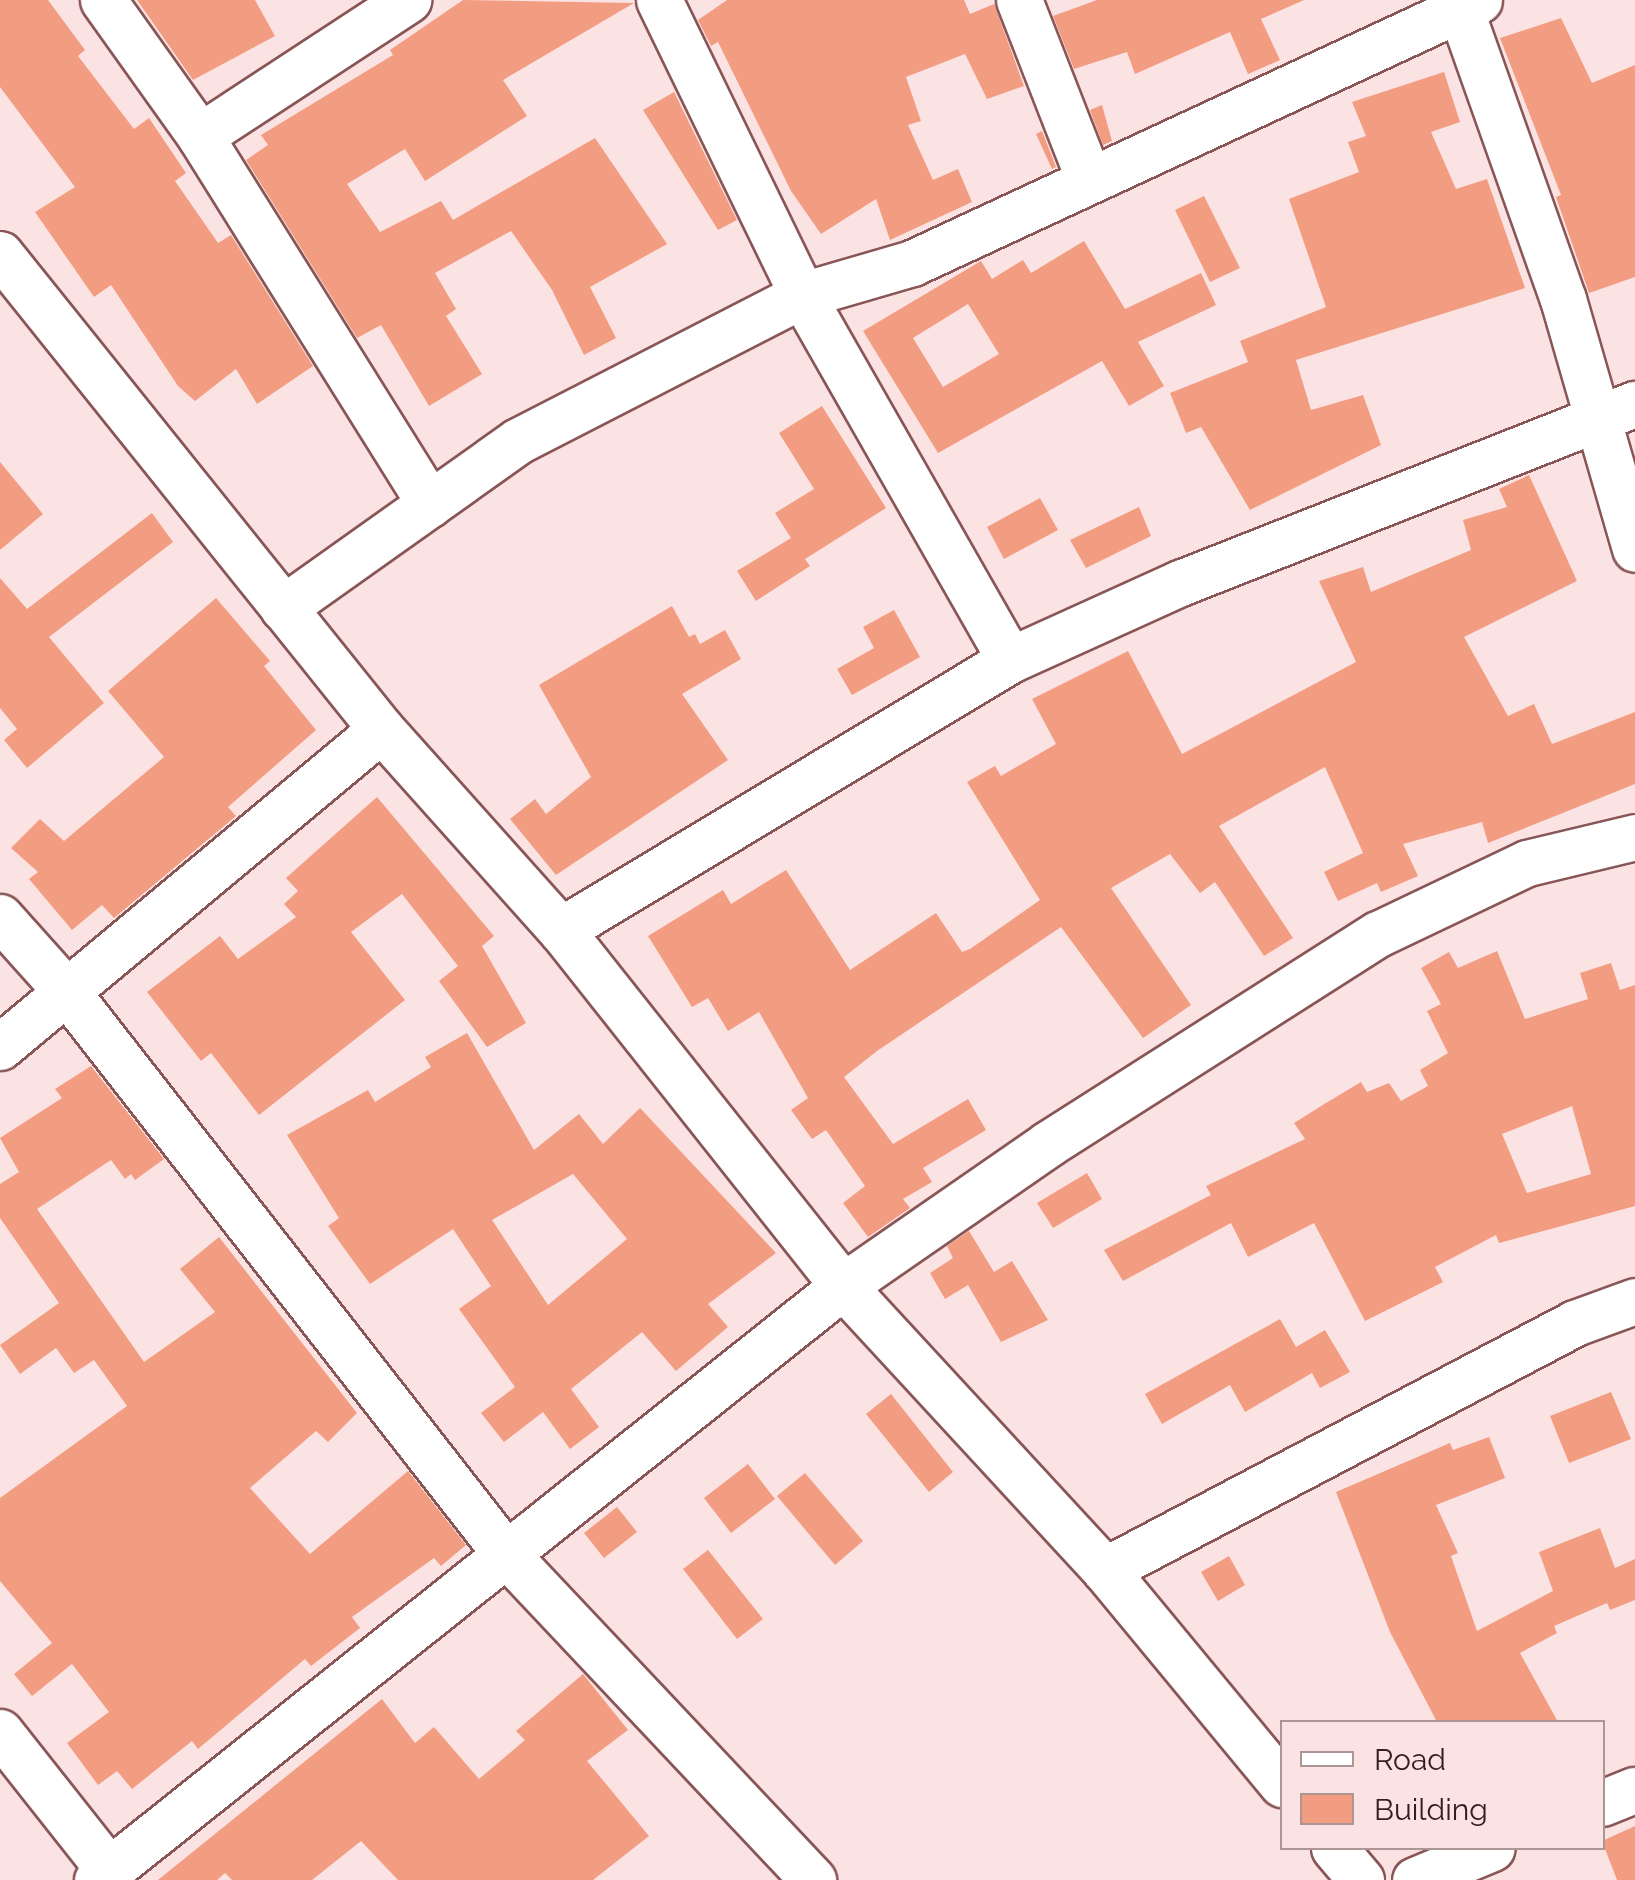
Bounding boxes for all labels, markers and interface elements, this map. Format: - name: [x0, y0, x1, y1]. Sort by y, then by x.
- legend: [1280, 1720, 1605, 1850]
- text: Road: [1374, 1742, 1446, 1777]
- text: Building: [1374, 1792, 1488, 1827]

